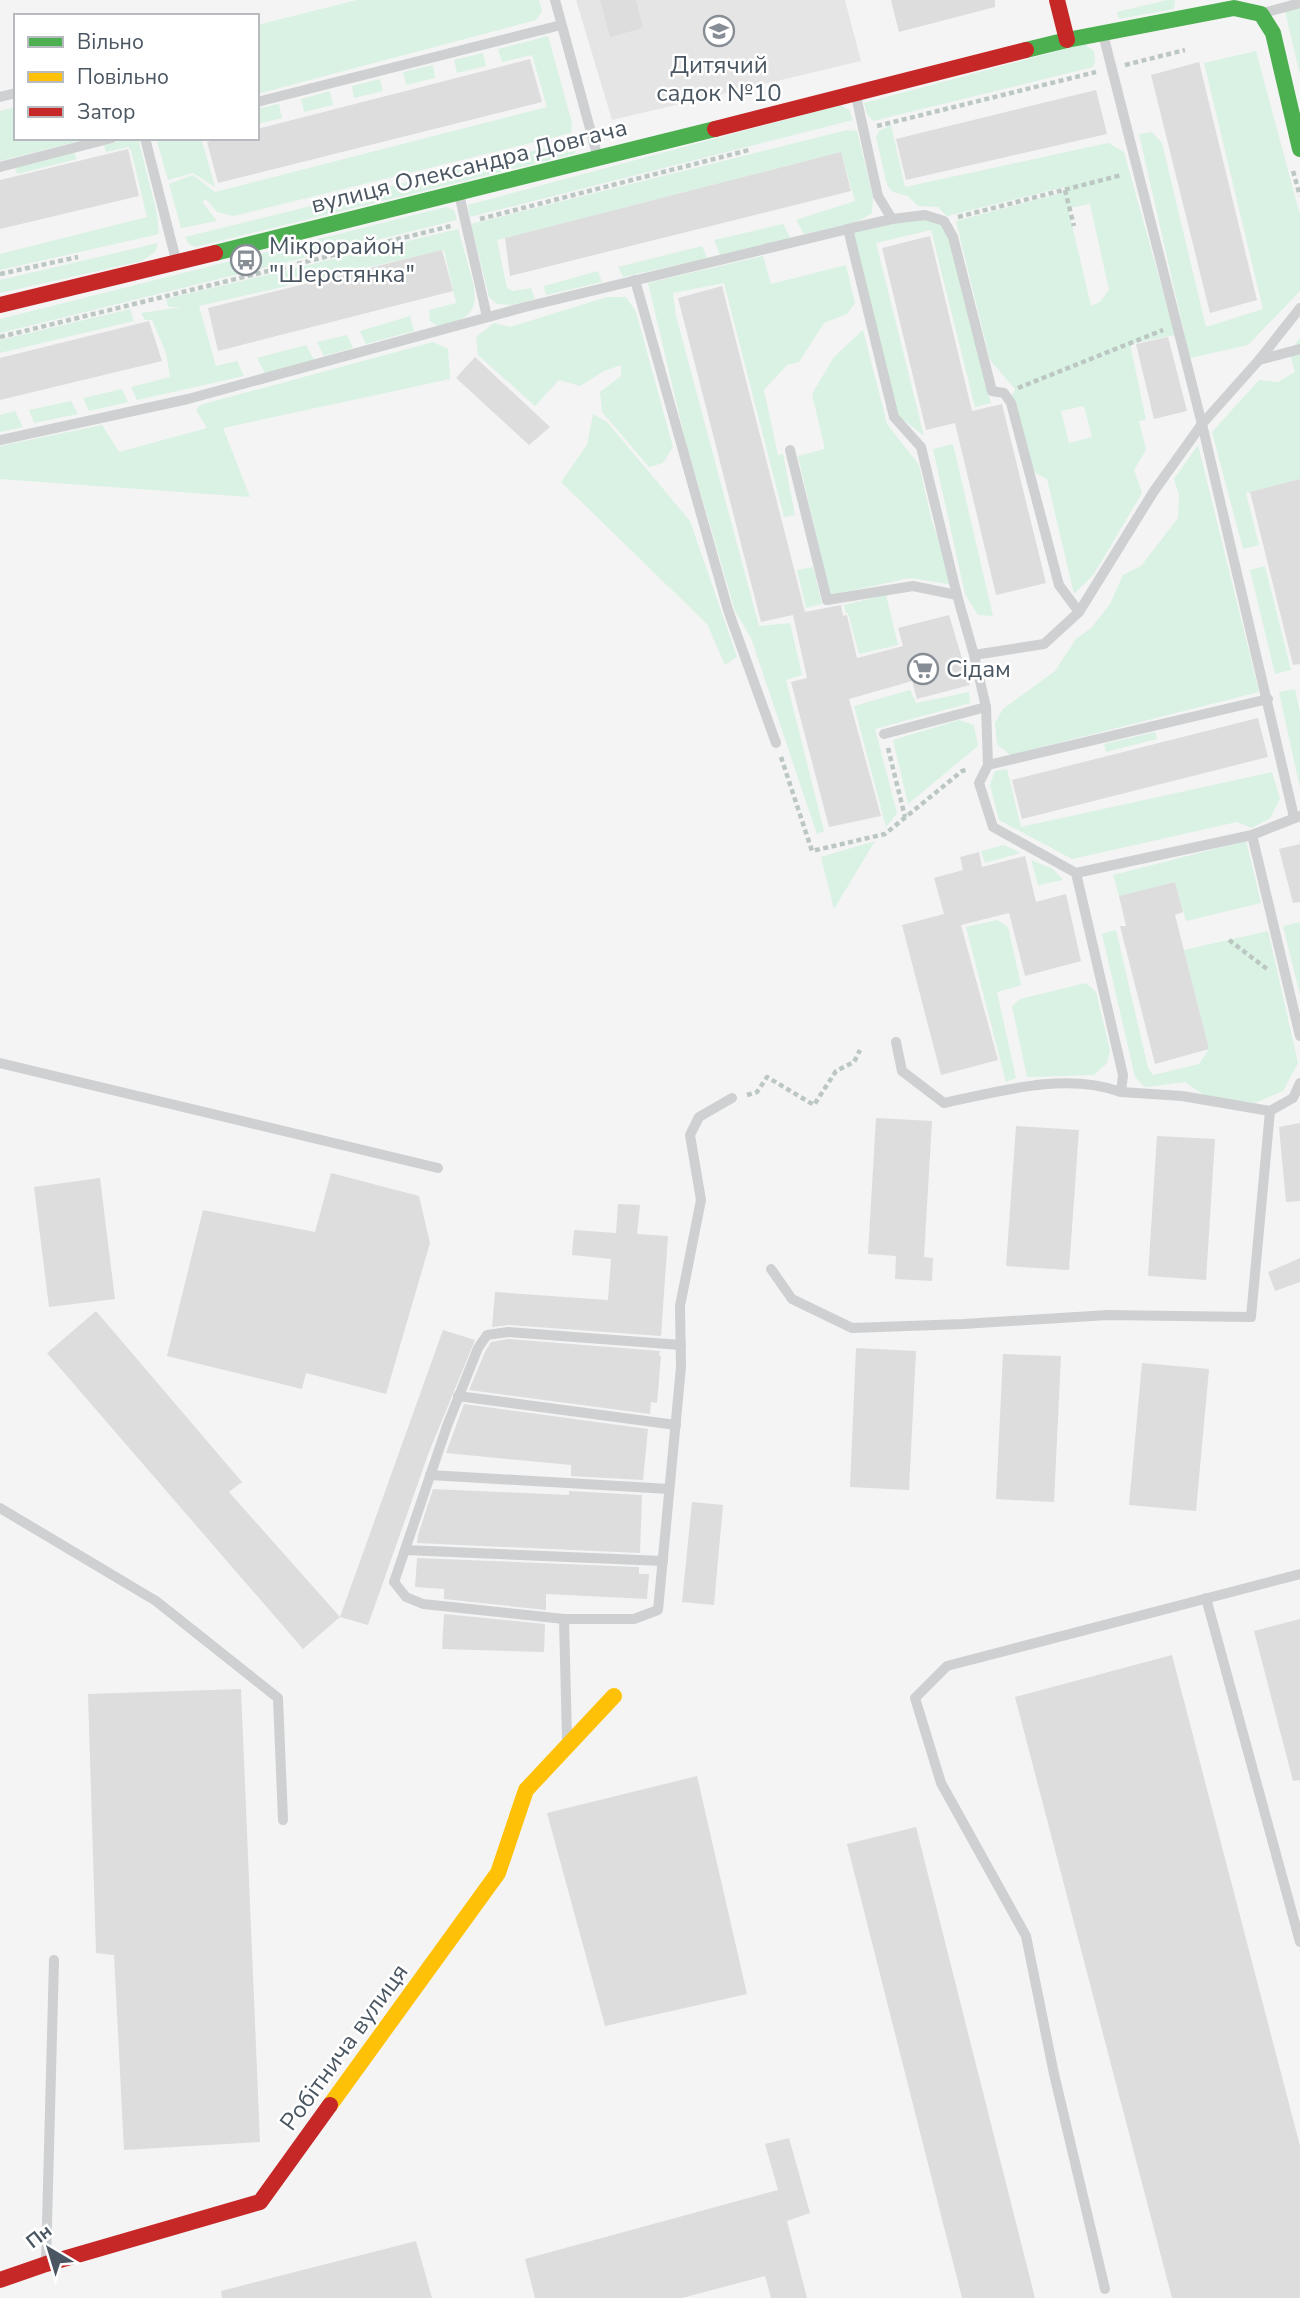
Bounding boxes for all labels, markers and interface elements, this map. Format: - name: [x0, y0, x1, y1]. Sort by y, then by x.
- legend: [14, 14, 259, 140]
- school or university icon: Дитячий садок №10: [702, 14, 736, 48]
- text: Вільно: [77, 28, 144, 56]
- place label: Дитячий садок №10: [656, 49, 782, 109]
- text: Повільно: [77, 63, 169, 91]
- text: Затор: [77, 98, 135, 126]
- street label: вулиця Олександра Довгача: [308, 111, 630, 221]
- place label: Мікрорайон "Шерстянка": [269, 230, 415, 290]
- bus stop icon: Мікрорайон "Шерстянка": [229, 243, 263, 277]
- supermarket icon: Сідам: [906, 652, 940, 686]
- place label: Сідам: [946, 653, 1011, 685]
- street label: Робітнича вулиця: [273, 1957, 415, 2137]
- north arrow: [14, 2214, 84, 2284]
- text: Пн: [21, 2218, 57, 2255]

